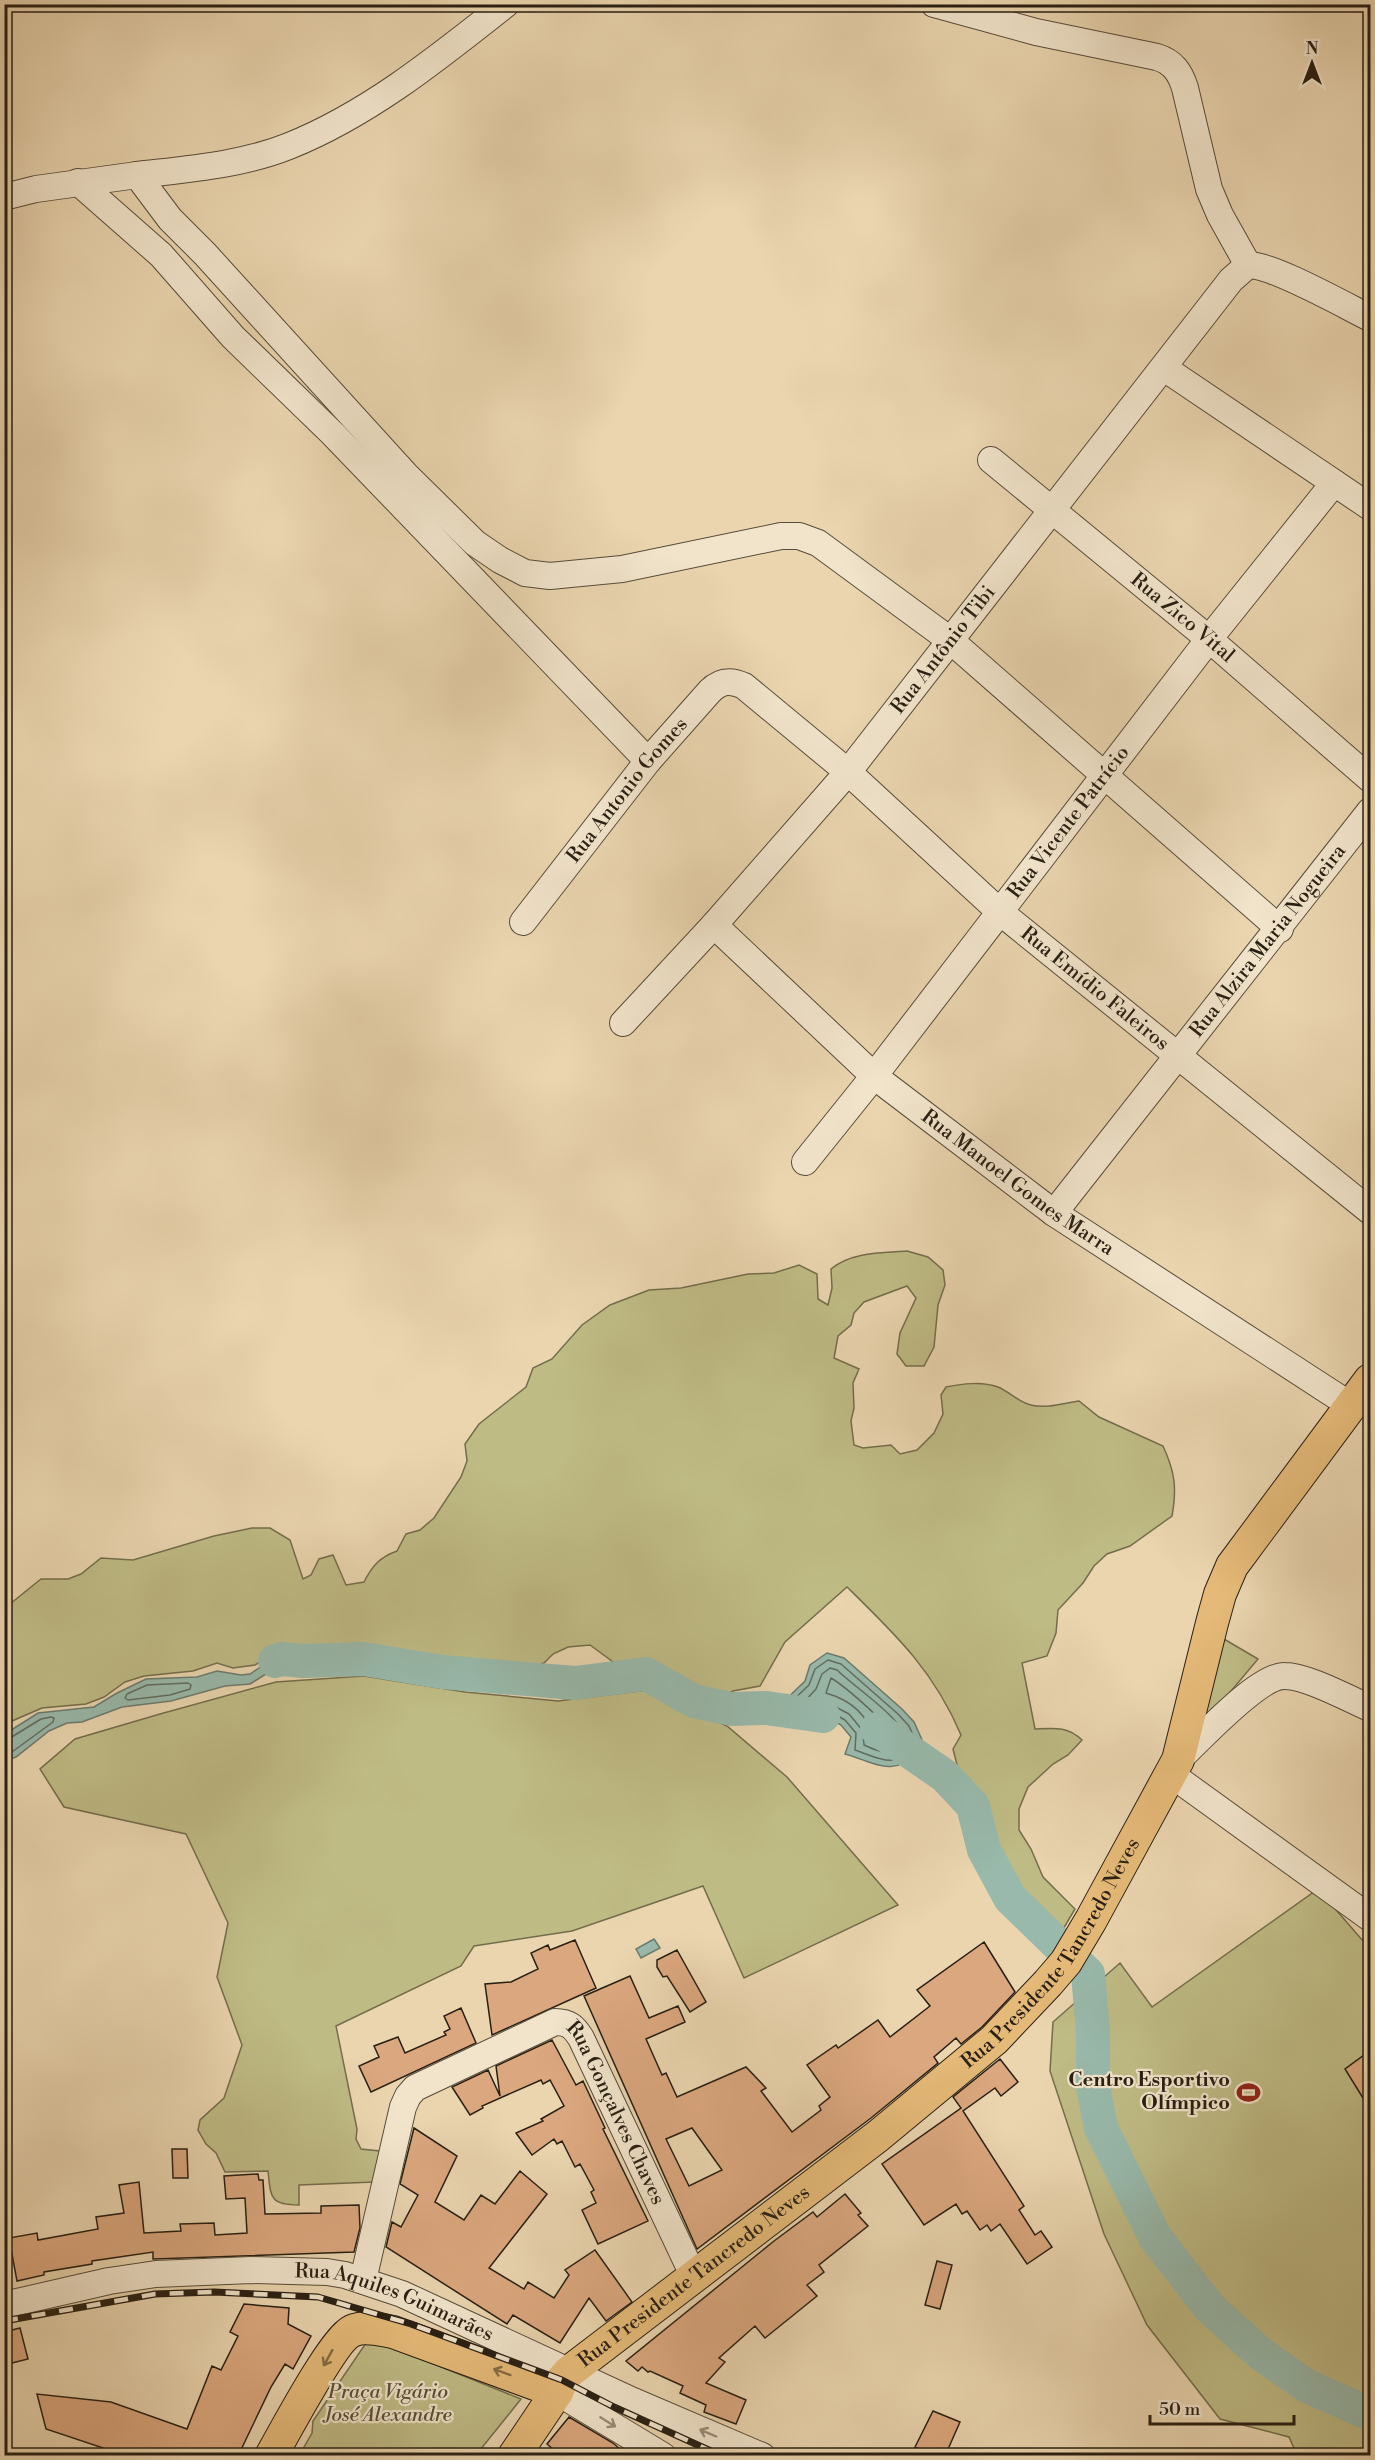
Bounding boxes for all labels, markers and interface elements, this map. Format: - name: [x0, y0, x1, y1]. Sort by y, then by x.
- north arrow: [1282, 33, 1342, 93]
- text: N: [1306, 39, 1319, 59]
- street label: Rua Zico Vital: [1125, 567, 1240, 668]
- street label: Rua Antônio Tibi: [885, 580, 1001, 719]
- street label: Rua Antonio Gomes: [561, 712, 693, 868]
- street label: Rua Vicente Patrício: [1002, 741, 1135, 904]
- street label: Rua Alzira Maria Nogueira: [1184, 839, 1352, 1043]
- street label: Rua Emídio Faleiros: [1015, 921, 1174, 1056]
- street label: Rua Manoel Gomes Marra: [916, 1104, 1120, 1262]
- street label: Rua Presidente Tancredo Neves: [956, 1834, 1146, 2074]
- street label: Rua Gonçalves Chaves: [561, 2016, 670, 2209]
- place label: Centro Esportivo Olímpico: [1068, 2068, 1230, 2116]
- sports icon: Centro Esportivo Olímpico: [1235, 2079, 1261, 2105]
- street label: Rua Presidente Tancredo Neves: [573, 2180, 815, 2373]
- street label: Rua Aquiles Guimarães: [294, 2259, 497, 2347]
- one-way arrow: [322, 2349, 333, 2367]
- one-way arrow: [493, 2366, 512, 2377]
- park label: Praça Vigário José Alexandre: [322, 2380, 452, 2428]
- scale bar: [1150, 2388, 1294, 2426]
- text: 50 m: [1159, 2398, 1201, 2421]
- one-way arrow: [599, 2416, 616, 2428]
- one-way arrow: [699, 2426, 717, 2438]

